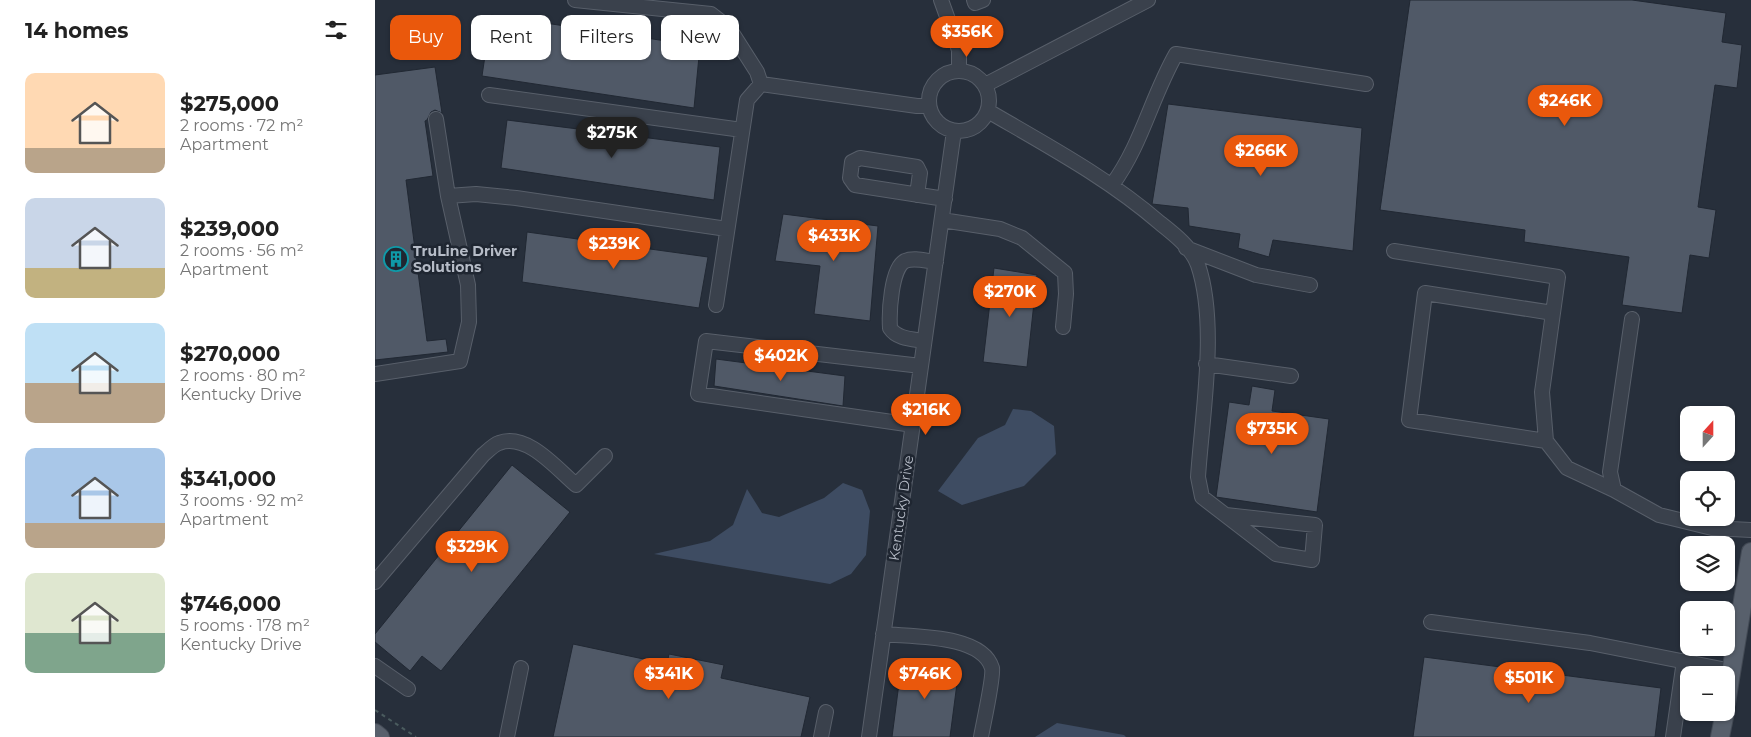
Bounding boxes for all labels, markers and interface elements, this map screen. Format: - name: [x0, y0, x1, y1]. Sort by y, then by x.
- chip: Buy: [390, 15, 461, 60]
- chip: Rent: [471, 15, 551, 60]
- chip: Filters: [561, 15, 651, 60]
- chip: New: [661, 15, 739, 60]
- pin: $356K: [932, 15, 1002, 58]
- icon: filters: [322, 16, 350, 44]
- text: 14 homes: [25, 18, 129, 43]
- text: $356K: [941, 22, 993, 41]
- pin: $246K: [1530, 84, 1600, 127]
- text: $275,000: [180, 91, 279, 116]
- text: $246K: [1539, 91, 1591, 110]
- icon: home: [65, 93, 125, 153]
- text: 2 rooms · 72 m²: [180, 116, 303, 135]
- pin: $275K: [577, 116, 647, 159]
- text: $275K: [587, 123, 637, 142]
- pin: $266K: [1226, 134, 1296, 177]
- text: Apartment: [180, 135, 269, 154]
- text: $266K: [1235, 141, 1287, 160]
- text: $239,000: [180, 216, 279, 241]
- icon: home: [65, 218, 125, 278]
- pin: $433K: [799, 220, 869, 262]
- text: $433K: [808, 226, 860, 245]
- pin: $239K: [579, 228, 649, 270]
- text: $239K: [588, 234, 640, 253]
- text: 2 rooms · 56 m²: [180, 241, 304, 260]
- place label: TruLine Driver Solutions: [413, 242, 517, 276]
- building icon: TruLine Driver Solutions: [383, 246, 409, 272]
- text: Apartment: [180, 260, 269, 279]
- pin: $270K: [975, 276, 1045, 318]
- text: $270K: [984, 282, 1036, 301]
- pin: $402K: [746, 340, 816, 382]
- text: $270,000: [180, 341, 280, 366]
- icon: home: [65, 343, 125, 403]
- text: $402K: [754, 346, 808, 365]
- text: 2 rooms · 80 m²: [180, 366, 306, 385]
- text: Kentucky Drive: [180, 385, 302, 404]
- pin: $216K: [891, 394, 961, 436]
- text: $216K: [902, 400, 950, 419]
- north arrow: [1680, 406, 1735, 461]
- map controls: [1680, 406, 1735, 721]
- pin: $735K: [1237, 412, 1307, 455]
- text: $735K: [1247, 419, 1297, 438]
- street label: Kentucky Drive: [885, 454, 917, 562]
- text: $341,000: [180, 466, 276, 491]
- icon: home: [65, 468, 125, 528]
- button: locate: [1680, 471, 1735, 526]
- text: 3 rooms · 92 m²: [180, 491, 304, 510]
- text: Apartment: [180, 510, 269, 529]
- pin: $329K: [437, 530, 507, 573]
- button: layers: [1680, 536, 1735, 591]
- text: $329K: [446, 537, 498, 556]
- text: $746,000: [180, 591, 281, 616]
- icon: home: [65, 593, 125, 653]
- button: +: [1680, 601, 1735, 656]
- text: 5 rooms · 178 m²: [180, 616, 310, 635]
- text: Kentucky Drive: [180, 635, 302, 654]
- pin: $341K: [634, 658, 704, 700]
- pin: $746K: [890, 658, 960, 700]
- pin: $501K: [1494, 662, 1564, 704]
- text: $341K: [645, 664, 693, 683]
- text: $746K: [899, 664, 951, 683]
- button: −: [1680, 666, 1735, 721]
- text: $501K: [1505, 668, 1553, 687]

